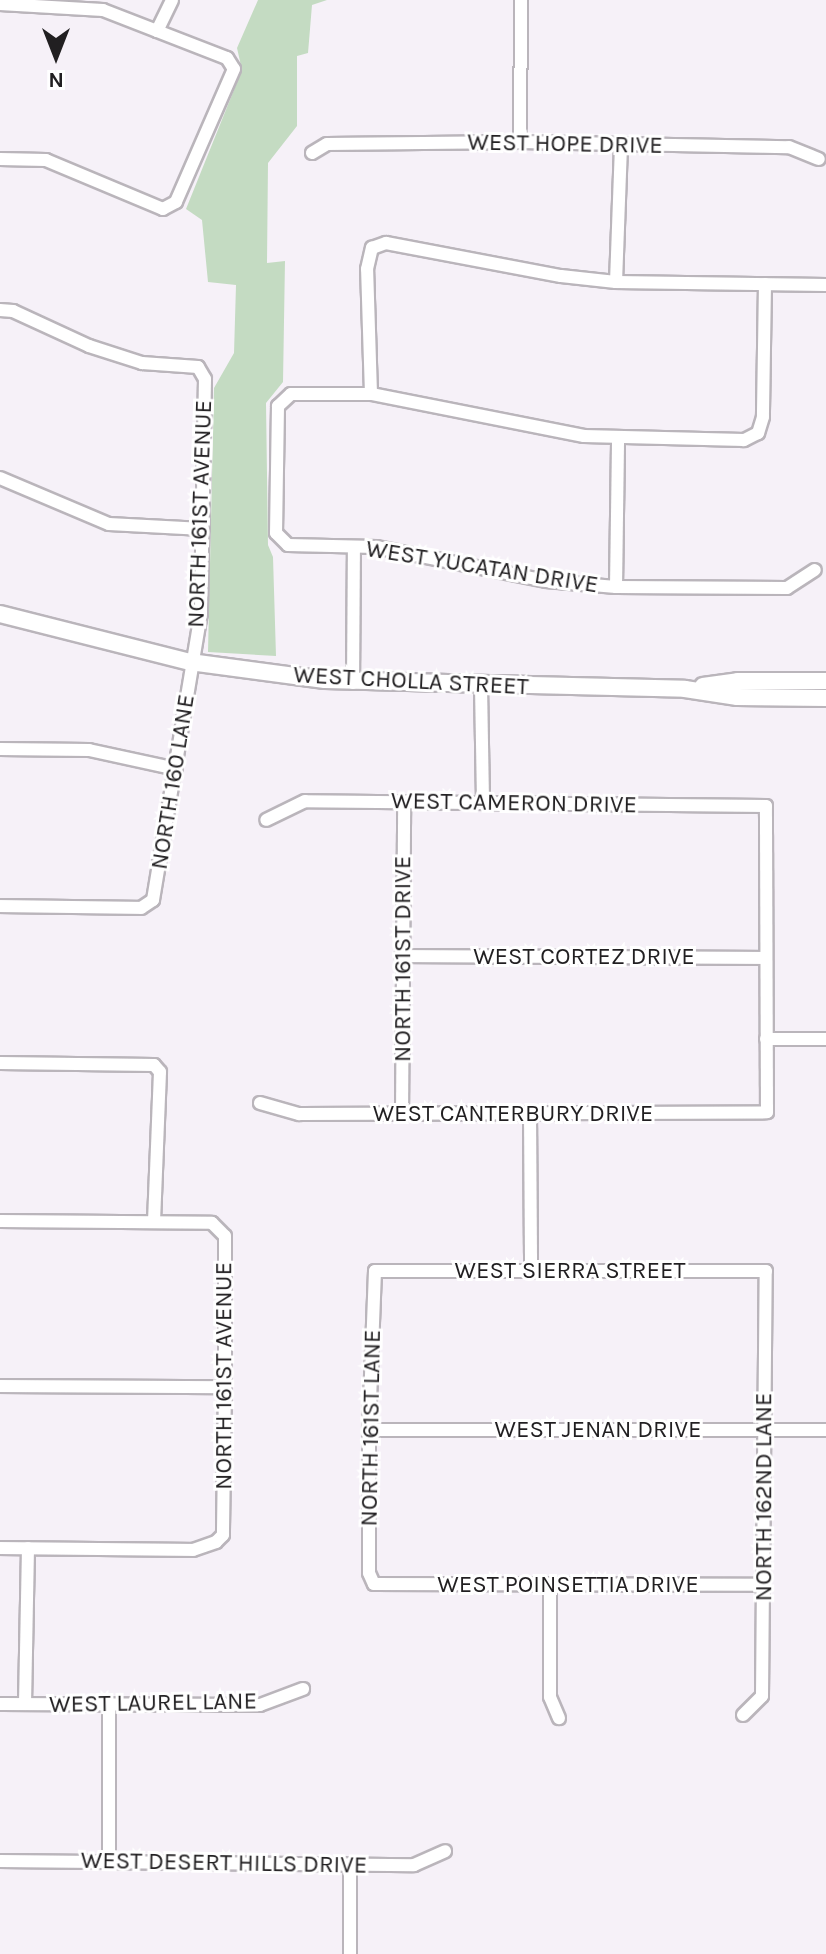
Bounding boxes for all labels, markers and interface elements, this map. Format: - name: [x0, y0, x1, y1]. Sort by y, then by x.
- north arrow: [16, 16, 96, 96]
- text: N: [48, 67, 64, 93]
- street label: WEST HOPE DRIVE: [467, 128, 663, 160]
- street label: NORTH 161ST AVENUE: [182, 400, 218, 628]
- street label: WEST YUCATAN DRIVE: [364, 534, 600, 600]
- street label: WEST CHOLLA STREET: [293, 660, 529, 702]
- street label: NORTH 160 LANE: [145, 692, 201, 872]
- street label: WEST CAMERON DRIVE: [391, 786, 637, 820]
- street label: NORTH 161ST DRIVE: [389, 856, 417, 1062]
- street label: WEST CORTEZ DRIVE: [473, 943, 695, 971]
- street label: WEST CANTERBURY DRIVE: [373, 1100, 653, 1128]
- street label: WEST SIERRA STREET: [455, 1257, 685, 1285]
- street label: NORTH 161ST AVENUE: [210, 1262, 238, 1490]
- street label: NORTH 161ST LANE: [355, 1329, 387, 1527]
- street label: NORTH 162ND LANE: [750, 1393, 778, 1601]
- street label: WEST JENAN DRIVE: [495, 1416, 701, 1444]
- street label: WEST POINSETTIA DRIVE: [437, 1571, 699, 1599]
- street label: WEST LAUREL LANE: [49, 1687, 257, 1719]
- street label: WEST DESERT HILLS DRIVE: [80, 1846, 368, 1880]

